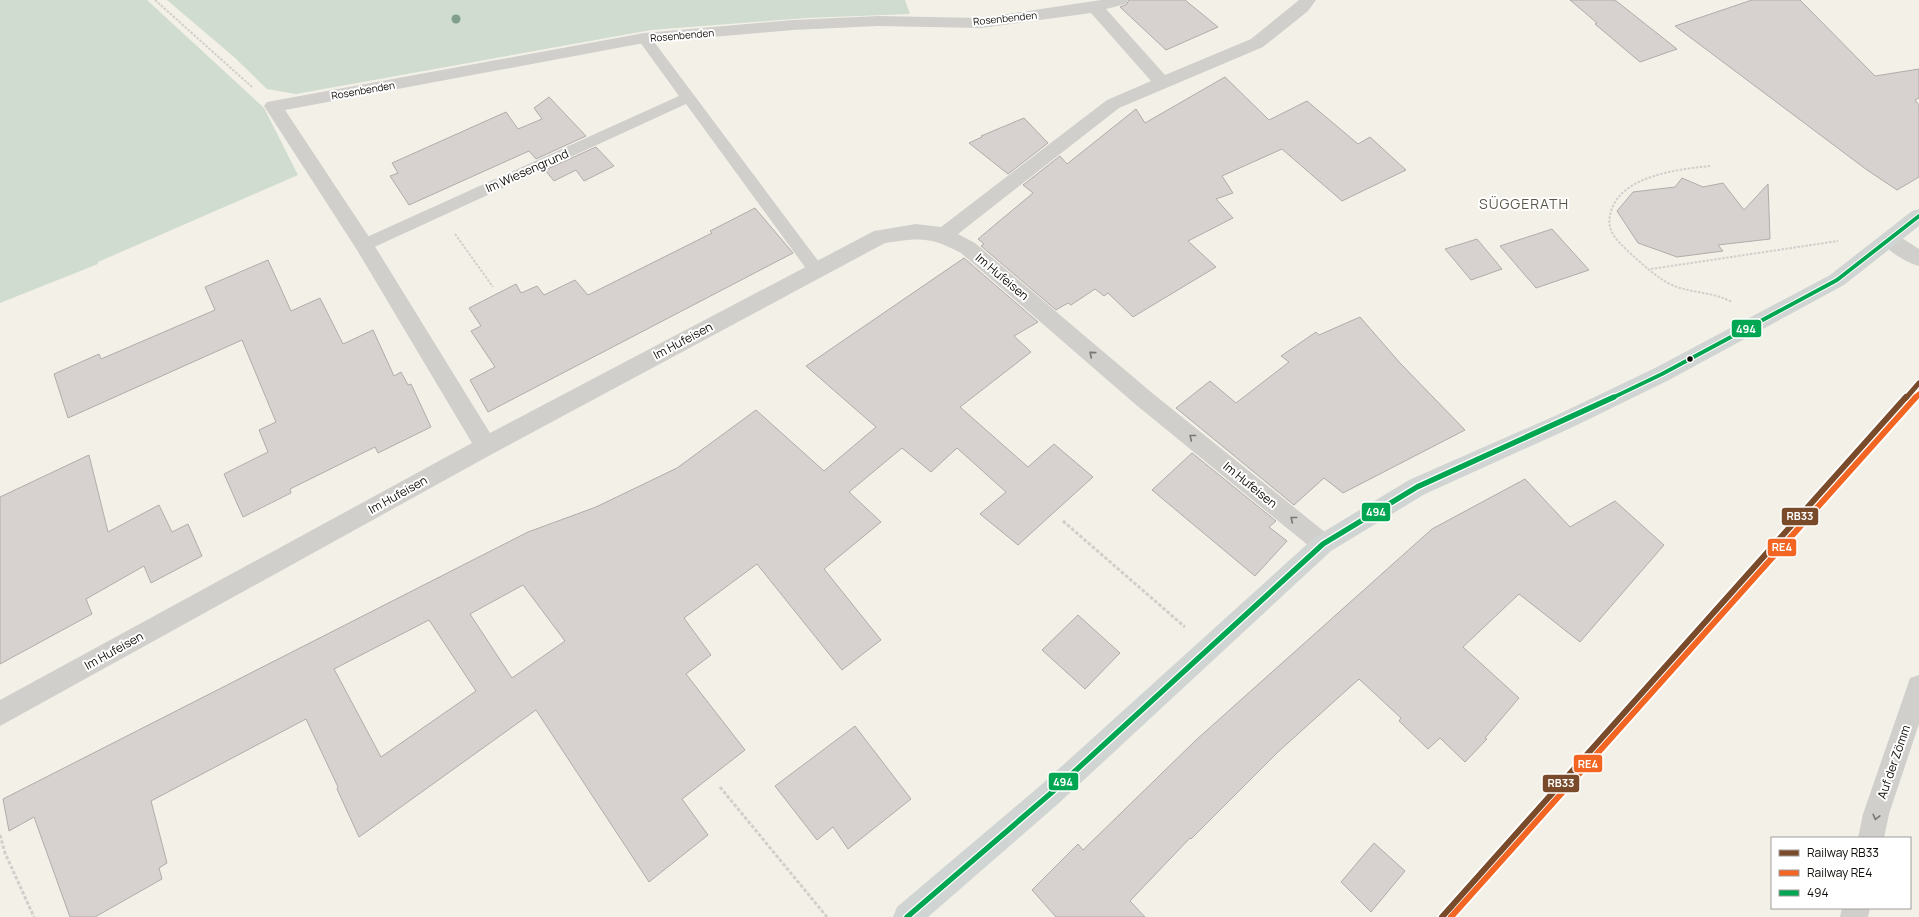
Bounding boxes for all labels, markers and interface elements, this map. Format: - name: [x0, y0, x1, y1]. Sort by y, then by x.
- street label: Rosenbenden: [972, 8, 1038, 28]
- street label: Rosenbenden: [649, 25, 715, 45]
- street label: Rosenbenden: [330, 78, 396, 102]
- street label: Im Wiesengrund: [483, 145, 571, 196]
- district label: SÜGGERATH: [1479, 194, 1569, 213]
- street label: Im Hufeisen: [972, 249, 1033, 304]
- street label: Im Hufeisen: [650, 318, 715, 363]
- line badge: 494: [1731, 319, 1762, 338]
- text: 494: [1736, 321, 1756, 336]
- one-way arrow: [1090, 351, 1097, 358]
- unlabelled marker: [1685, 354, 1695, 364]
- one-way arrow: [1189, 435, 1197, 442]
- street label: Im Hufeisen: [1220, 458, 1281, 512]
- street label: Im Hufeisen: [365, 471, 430, 518]
- line badge: 494: [1361, 502, 1391, 522]
- text: 494: [1366, 504, 1386, 519]
- line badge: RB33: [1781, 507, 1819, 526]
- text: RB33: [1787, 508, 1814, 523]
- one-way arrow: [1290, 517, 1297, 524]
- line badge: RE4: [1767, 538, 1797, 557]
- text: RE4: [1772, 539, 1792, 554]
- street label: Im Hufeisen: [81, 627, 146, 674]
- street label: Auf der Zömm: [1873, 723, 1914, 801]
- line badge: RE4: [1573, 754, 1603, 773]
- text: RE4: [1578, 756, 1598, 771]
- line badge: 494: [1048, 772, 1079, 791]
- text: 494: [1053, 774, 1073, 789]
- line badge: RB33: [1542, 774, 1580, 793]
- text: RB33: [1548, 775, 1575, 790]
- one-way arrow: [1872, 813, 1881, 820]
- legend: [1771, 837, 1911, 909]
- text: Railway RB33: [1807, 844, 1879, 861]
- text: Railway RE4: [1807, 864, 1872, 881]
- text: 494: [1807, 884, 1828, 901]

